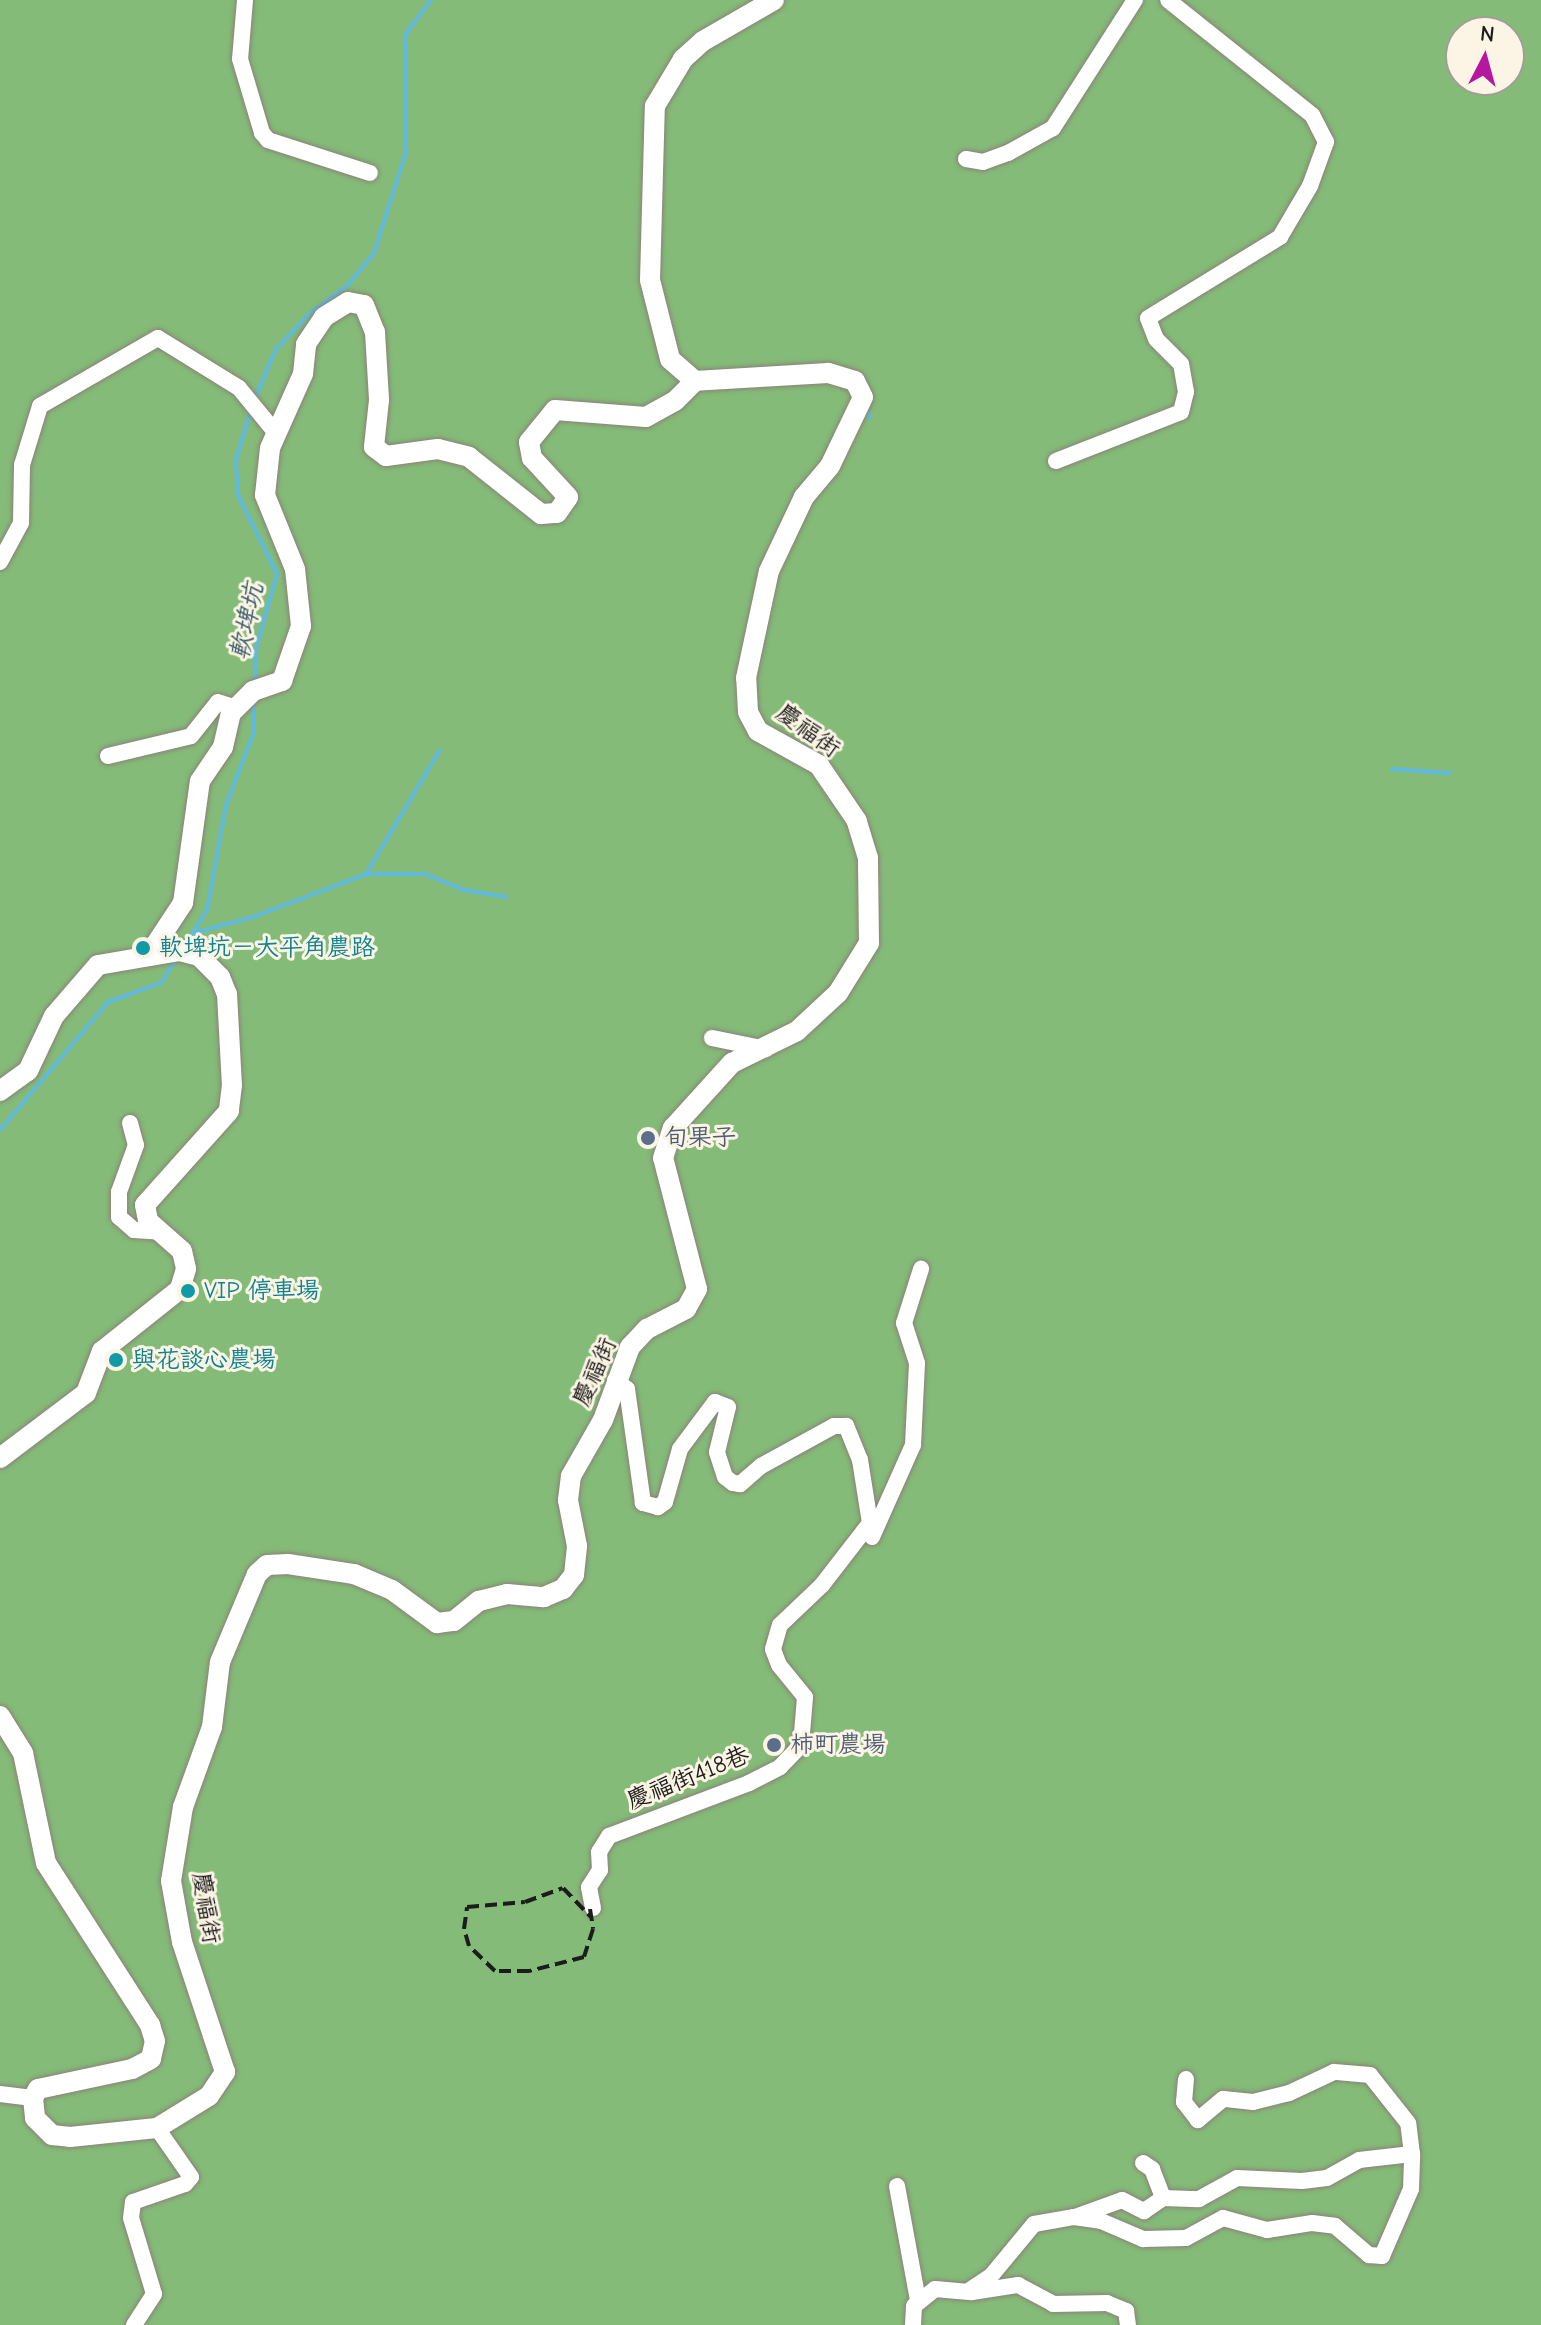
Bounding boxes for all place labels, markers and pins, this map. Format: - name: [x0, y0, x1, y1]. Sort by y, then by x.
- place label: 軟埤坑－大平角農路: [159, 934, 375, 962]
- marker: 軟埤坑－大平角農路: [134, 939, 152, 957]
- place label: 旬果子: [664, 1124, 736, 1152]
- marker: 旬果子: [639, 1129, 657, 1147]
- place label: VIP 停車場: [204, 1277, 320, 1305]
- marker: VIP 停車場: [179, 1282, 197, 1300]
- place label: 與花談心農場: [132, 1346, 276, 1374]
- marker: 與花談心農場: [107, 1351, 125, 1369]
- place label: 柿町農場: [790, 1731, 886, 1759]
- marker: 柿町農場: [765, 1736, 783, 1754]

